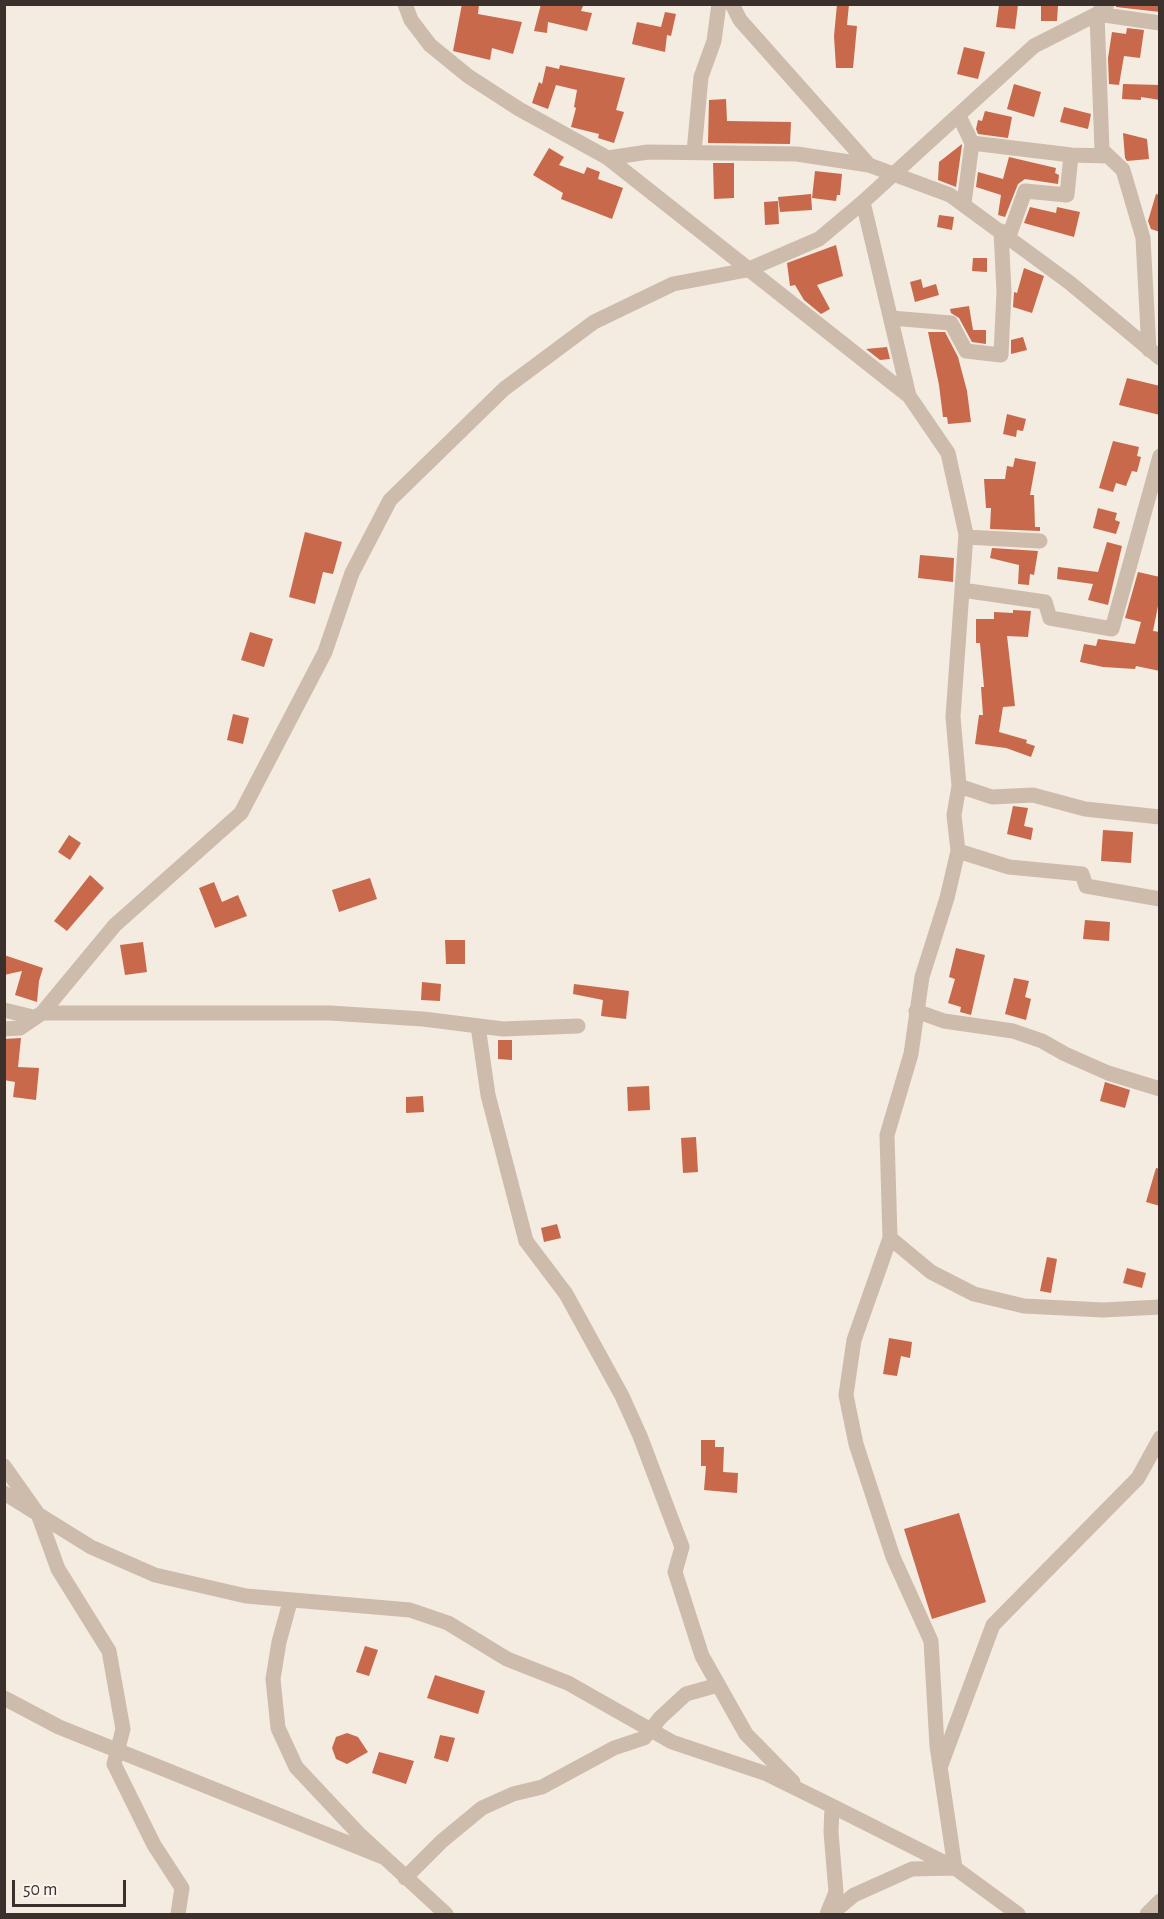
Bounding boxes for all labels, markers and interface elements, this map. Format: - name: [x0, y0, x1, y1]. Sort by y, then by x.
- scale bar: [15, 1868, 129, 1906]
- text: 50 m: [23, 1881, 57, 1899]

